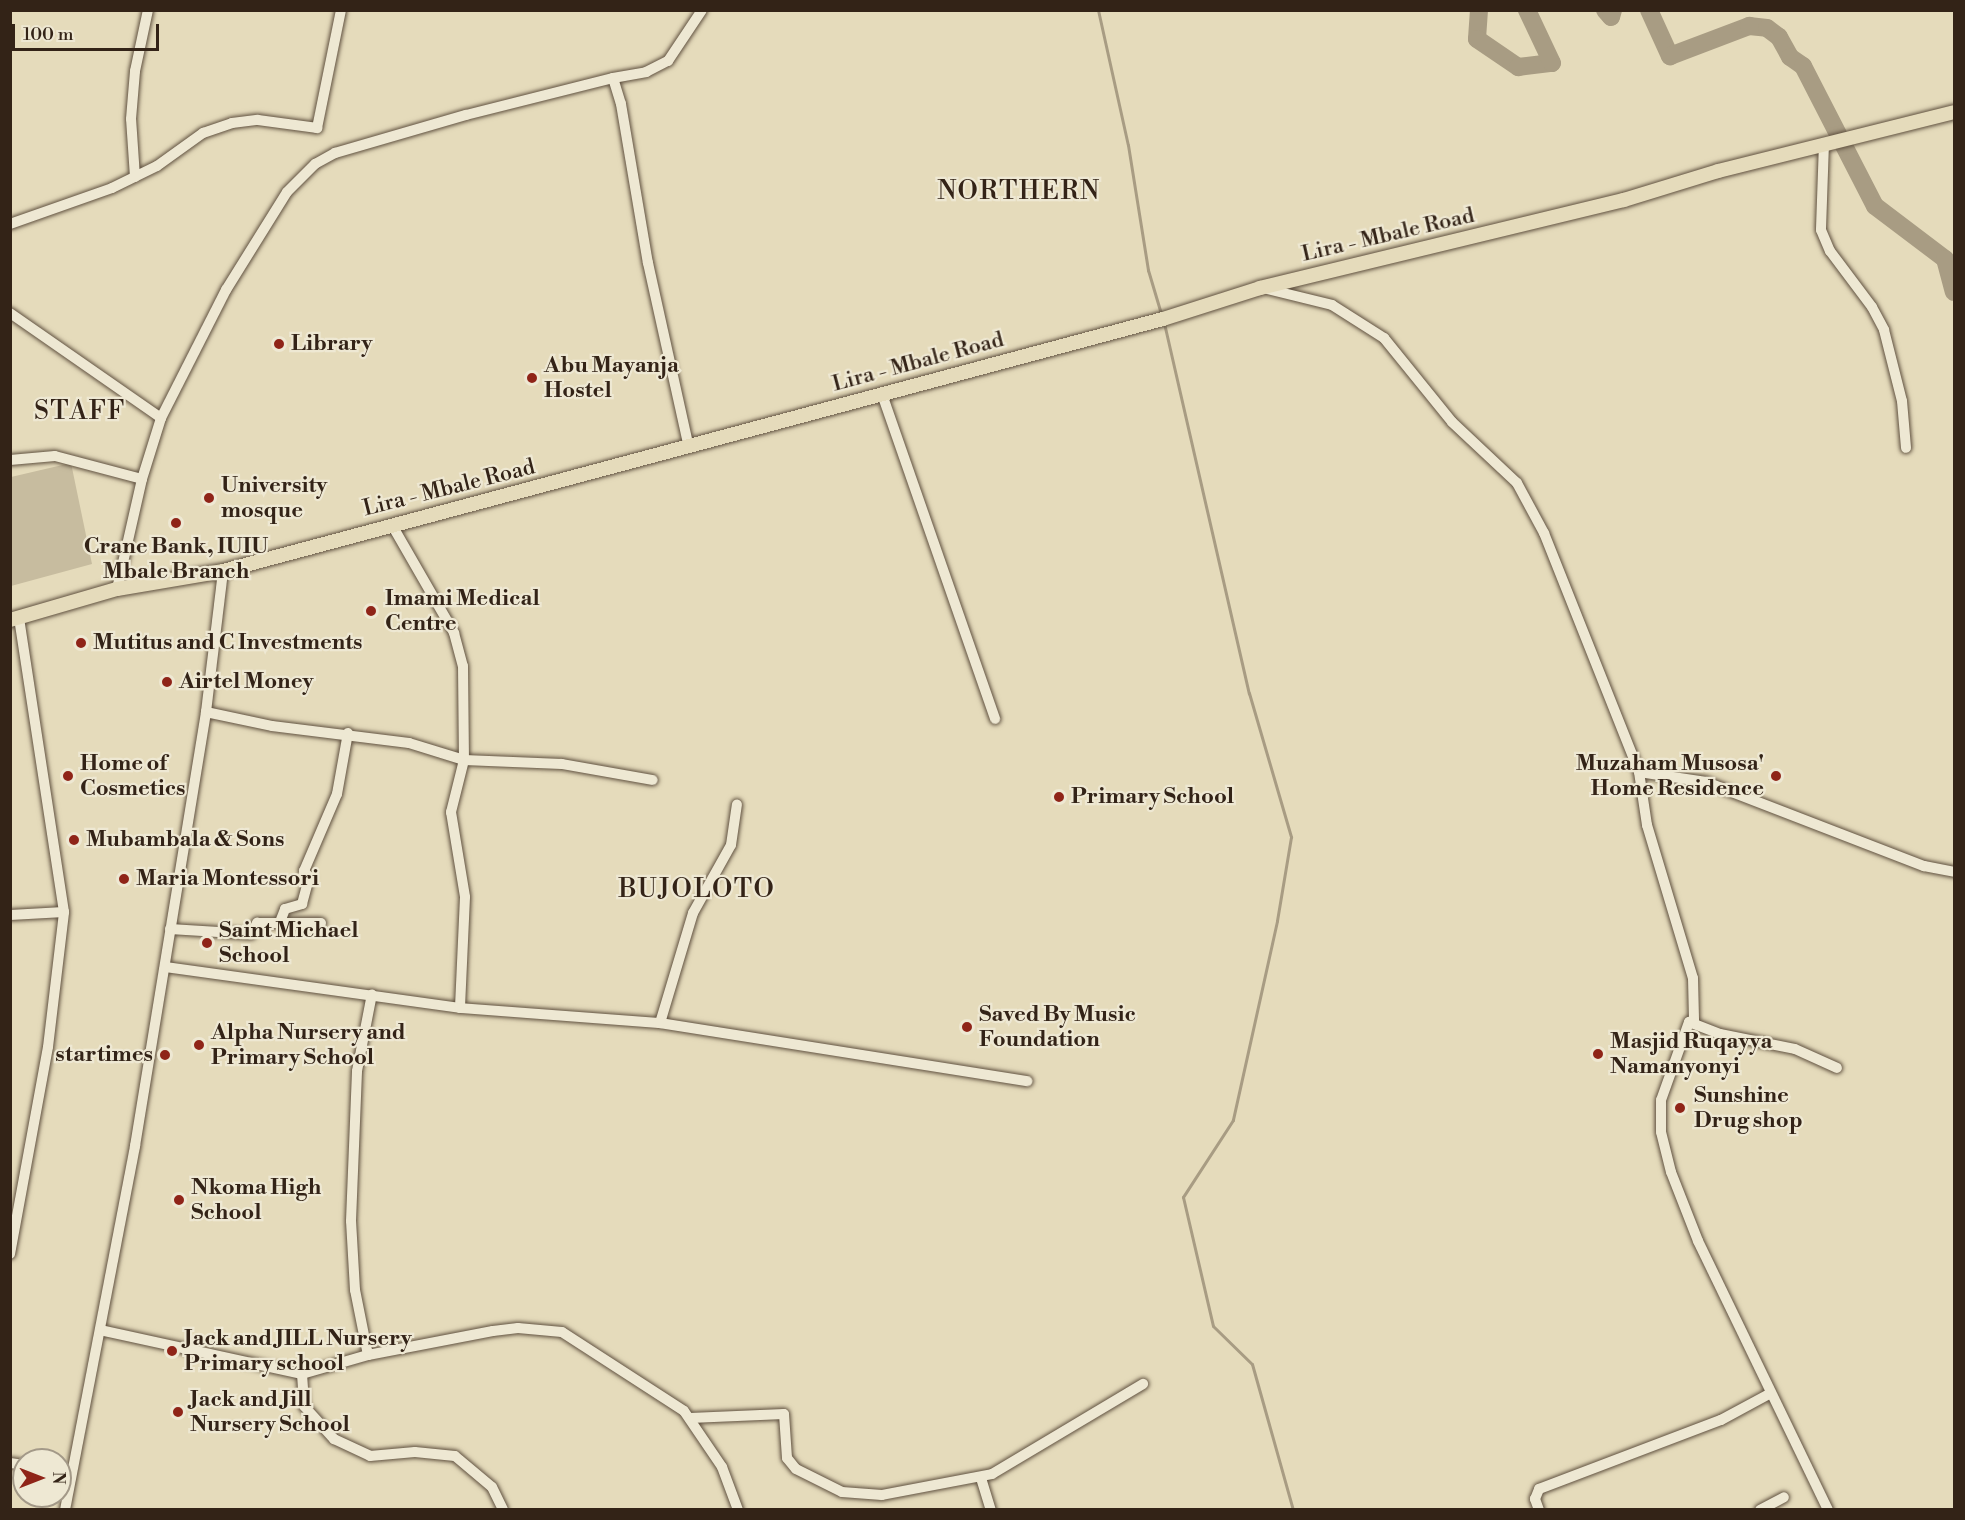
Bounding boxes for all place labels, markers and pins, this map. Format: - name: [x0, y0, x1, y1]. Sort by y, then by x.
- place label: Library: [291, 331, 373, 357]
- marker: Library: [272, 337, 286, 351]
- place label: Abu Mayanja Hostel: [544, 352, 679, 404]
- marker: Abu Mayanja Hostel: [525, 371, 539, 385]
- place label: University mosque: [221, 472, 327, 524]
- marker: University mosque: [202, 491, 216, 505]
- marker: Crane Bank, IUIU Mbale Branch: [169, 516, 183, 530]
- place label: Crane Bank, IUIU Mbale Branch: [84, 533, 268, 584]
- place label: Imami Medical Centre: [385, 585, 540, 636]
- marker: Imami Medical Centre: [362, 602, 380, 620]
- place label: Mutitus and C Investments: [93, 630, 362, 656]
- marker: Mutitus and C Investments: [74, 636, 88, 650]
- place label: Airtel Money: [179, 669, 313, 695]
- marker: Airtel Money: [160, 675, 174, 689]
- place label: Home of Cosmetics: [80, 750, 186, 802]
- place label: Muzaham Musosa' Home Residence: [1576, 750, 1764, 802]
- marker: Home of Cosmetics: [61, 769, 75, 783]
- marker: Muzaham Musosa' Home Residence: [1769, 769, 1783, 783]
- place label: Primary School: [1071, 784, 1234, 810]
- marker: Primary School: [1052, 790, 1066, 804]
- place label: Mubambala & Sons: [86, 827, 284, 853]
- marker: Mubambala & Sons: [67, 833, 81, 847]
- place label: Maria Montessori: [136, 866, 319, 892]
- marker: Maria Montessori: [117, 872, 131, 886]
- place label: Saint Michael School: [219, 917, 359, 968]
- marker: Saint Michael School: [200, 936, 214, 950]
- place label: Saved By Music Foundation: [979, 1001, 1136, 1052]
- place label: Alpha Nursery and Primary School: [211, 1019, 406, 1070]
- marker: Saved By Music Foundation: [960, 1020, 974, 1034]
- place label: Masjid Ruqayya Namanyonyi: [1610, 1028, 1772, 1080]
- marker: Alpha Nursery and Primary School: [192, 1038, 206, 1052]
- place label: startimes: [55, 1042, 153, 1068]
- marker: Masjid Ruqayya Namanyonyi: [1591, 1047, 1605, 1061]
- marker: startimes: [158, 1048, 172, 1062]
- place label: Sunshine Drug shop: [1694, 1082, 1803, 1134]
- marker: Sunshine Drug shop: [1671, 1099, 1689, 1117]
- place label: Nkoma High School: [191, 1174, 321, 1226]
- marker: Nkoma High School: [172, 1193, 186, 1207]
- place label: Jack and JILL Nursery Primary school: [184, 1325, 412, 1376]
- marker: Jack and JILL Nursery Primary school: [165, 1344, 179, 1358]
- place label: Jack and Jill Nursery School: [190, 1386, 350, 1438]
- marker: Jack and Jill Nursery School: [171, 1405, 185, 1419]

